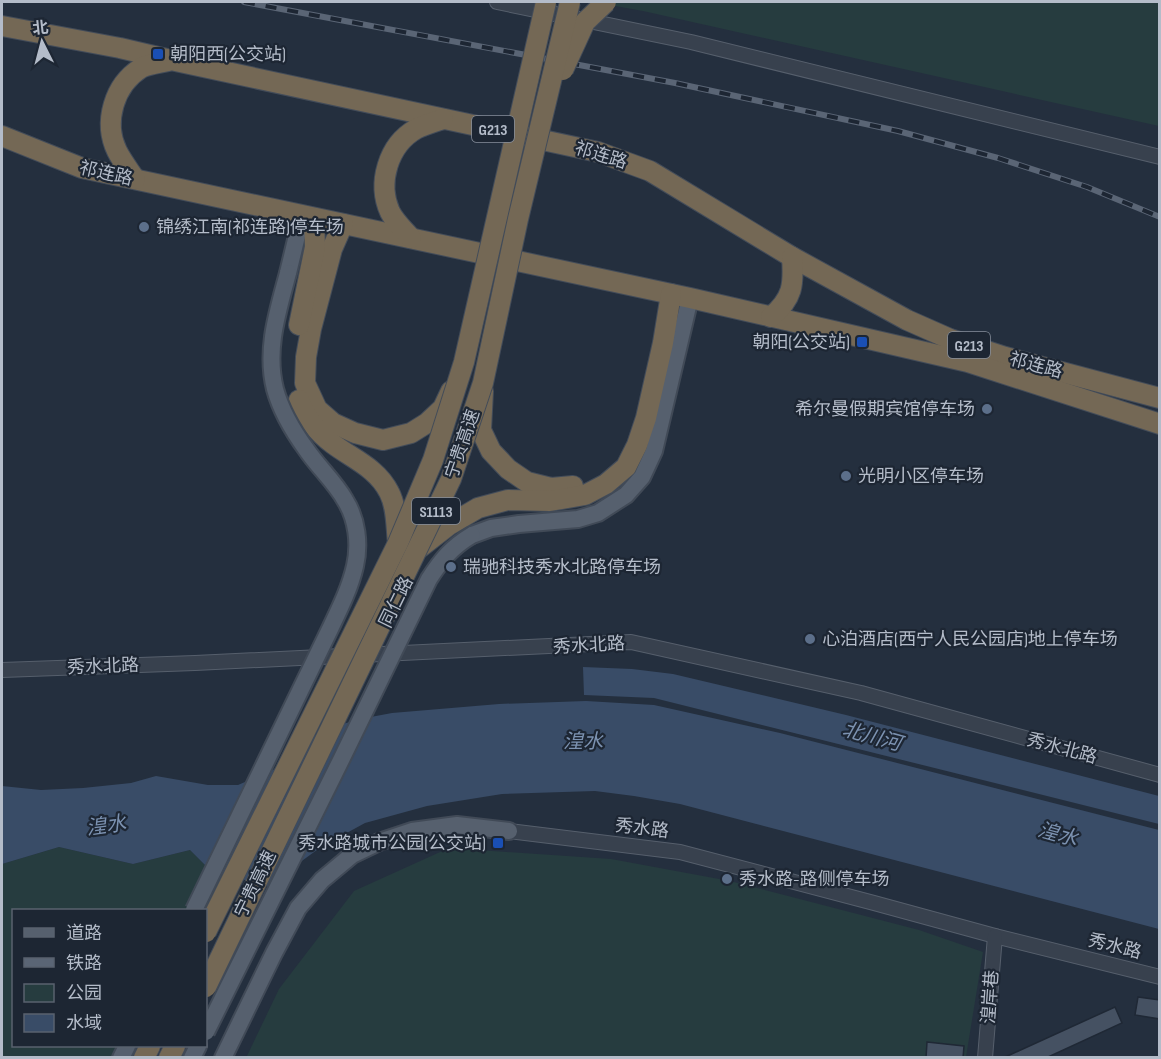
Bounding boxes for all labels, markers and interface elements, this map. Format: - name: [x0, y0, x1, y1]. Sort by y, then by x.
- north arrow: [12, 12, 72, 72]
- text: 北: [32, 18, 50, 39]
- place label: 朝阳西(公交站): [170, 44, 286, 65]
- marker: 朝阳西(公交站): [151, 47, 165, 61]
- road number: G213: [472, 116, 514, 142]
- street label: 祁连路: [572, 138, 630, 173]
- street label: 祁连路: [77, 157, 135, 190]
- place label: 锦绣江南(祁连路)停车场: [156, 217, 344, 238]
- marker: 锦绣江南(祁连路)停车场: [137, 220, 151, 234]
- place label: 朝阳(公交站): [752, 332, 850, 353]
- road number: G213: [948, 332, 990, 358]
- marker: 朝阳(公交站): [855, 335, 869, 349]
- street label: 祁连路: [1007, 348, 1065, 383]
- place label: 希尔曼假期宾馆停车场: [795, 399, 975, 420]
- marker: 希尔曼假期宾馆停车场: [980, 402, 994, 416]
- street label: 宁贵高速: [441, 407, 484, 482]
- place label: 光明小区停车场: [858, 466, 984, 487]
- marker: 光明小区停车场: [839, 469, 853, 483]
- road number: S1113: [412, 498, 460, 524]
- place label: 瑞驰科技秀水北路停车场: [463, 557, 661, 578]
- marker: 瑞驰科技秀水北路停车场: [444, 560, 458, 574]
- street label: 同仁路: [375, 573, 418, 631]
- place label: 心泊酒店(西宁人民公园店)地上停车场: [822, 629, 1118, 650]
- marker: 心泊酒店(西宁人民公园店)地上停车场: [803, 632, 817, 646]
- street label: 秀水北路: [553, 633, 626, 658]
- street label: 秀水北路: [67, 655, 139, 678]
- water label: 北川河: [840, 718, 908, 757]
- street label: 秀水北路: [1024, 729, 1099, 768]
- water label: 湟水: [563, 730, 604, 754]
- water label: 湟水: [85, 811, 129, 841]
- street label: 秀水路: [614, 815, 670, 842]
- water label: 湟水: [1035, 818, 1081, 852]
- place label: 秀水路城市公园(公交站): [298, 833, 486, 854]
- marker: 秀水路城市公园(公交站): [491, 836, 505, 850]
- street label: 宁贵高速: [230, 847, 281, 921]
- place label: 秀水路-路侧停车场: [739, 869, 890, 890]
- marker: 秀水路-路侧停车场: [720, 872, 734, 886]
- legend: [12, 909, 207, 1047]
- text: 道路: [66, 923, 102, 944]
- street label: 秀水路: [1086, 930, 1144, 963]
- text: 铁路: [66, 953, 102, 974]
- street label: 湟岸巷: [978, 969, 1003, 1025]
- text: 公园: [66, 983, 102, 1004]
- text: 水域: [66, 1013, 102, 1034]

